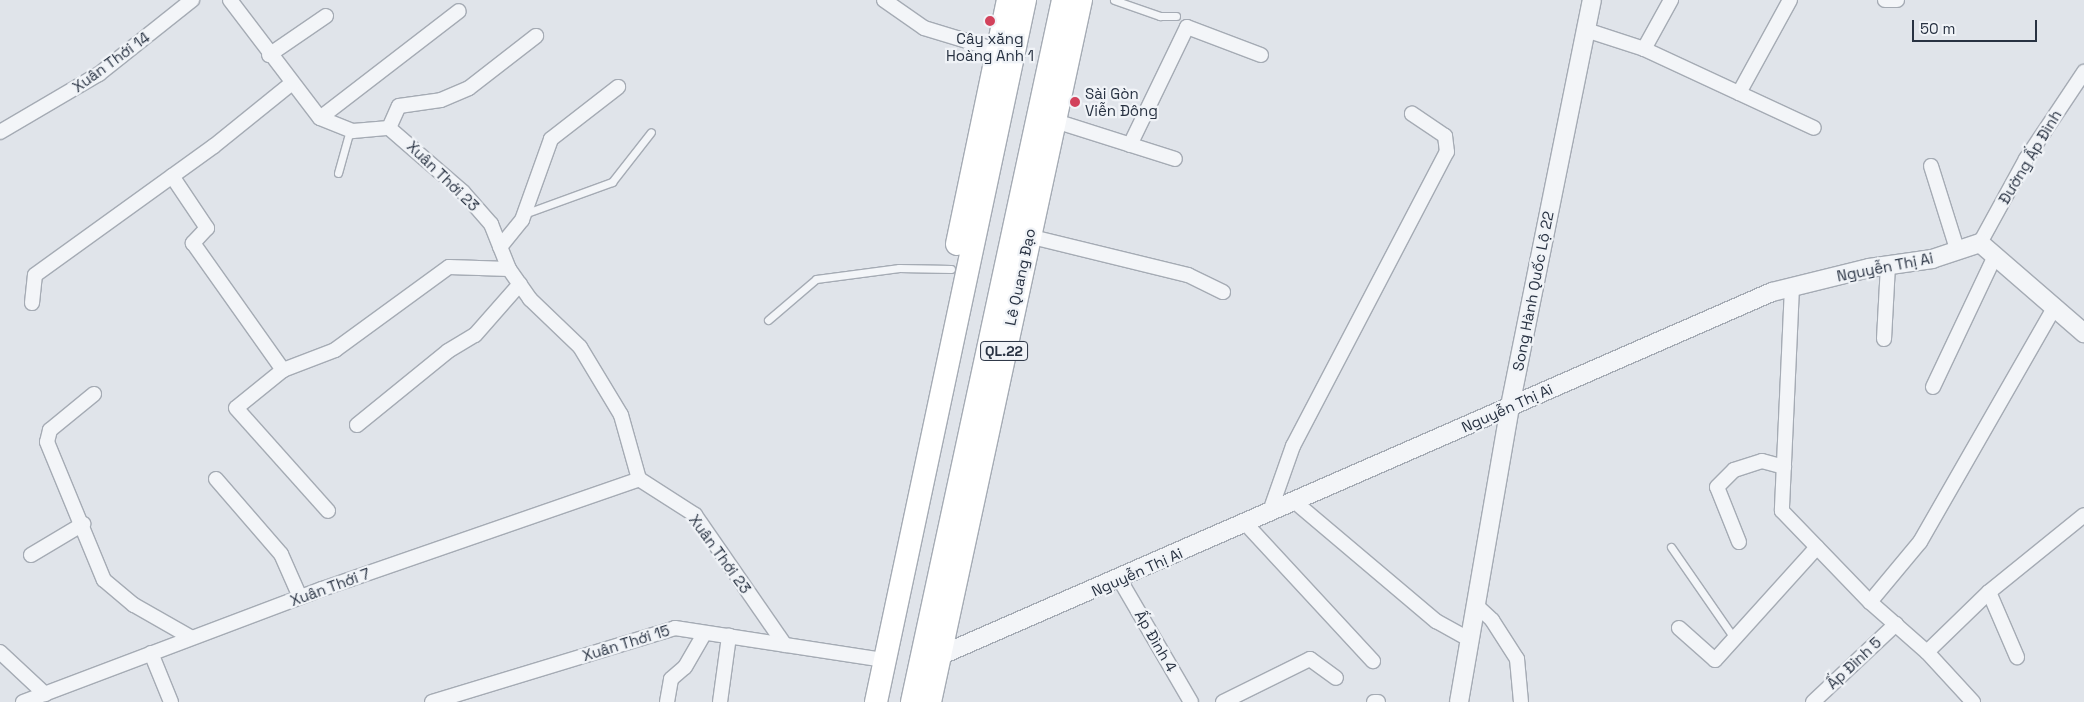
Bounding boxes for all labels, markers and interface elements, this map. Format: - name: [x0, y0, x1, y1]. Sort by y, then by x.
- scale bar: [1914, 10, 2039, 42]
- marker: Cây xăng Hoàng Anh 1: [984, 15, 996, 27]
- text: 50 m: [1920, 19, 1955, 38]
- street label: Xuân Thới 14: [69, 28, 153, 96]
- place label: Cây xăng Hoàng Anh 1: [946, 29, 1034, 64]
- place label: Sài Gòn Viễn Đông: [1085, 84, 1158, 119]
- marker: Sài Gòn Viễn Đông: [1069, 96, 1081, 108]
- street label: Đường Ấp Đình: [1995, 107, 2065, 207]
- street label: Xuân Thới 23: [403, 137, 483, 215]
- street label: Song Hành Quốc Lộ 22: [1509, 210, 1557, 372]
- street label: Lê Quang Đạo: [1001, 227, 1039, 327]
- street label: Nguyễn Thị Ai: [1835, 249, 1935, 285]
- road number: QL.22: [979, 340, 1029, 362]
- street label: Nguyễn Thị Ai: [1458, 380, 1556, 436]
- street label: Xuân Thới 23: [685, 511, 755, 597]
- street label: Nguyễn Thị Ai: [1088, 544, 1186, 600]
- street label: Xuân Thới 7: [288, 564, 372, 610]
- street label: Ấp Đình 4: [1131, 607, 1181, 675]
- street label: Xuân Thới 15: [580, 621, 672, 665]
- street label: Ấp Đình 5: [1823, 633, 1885, 693]

